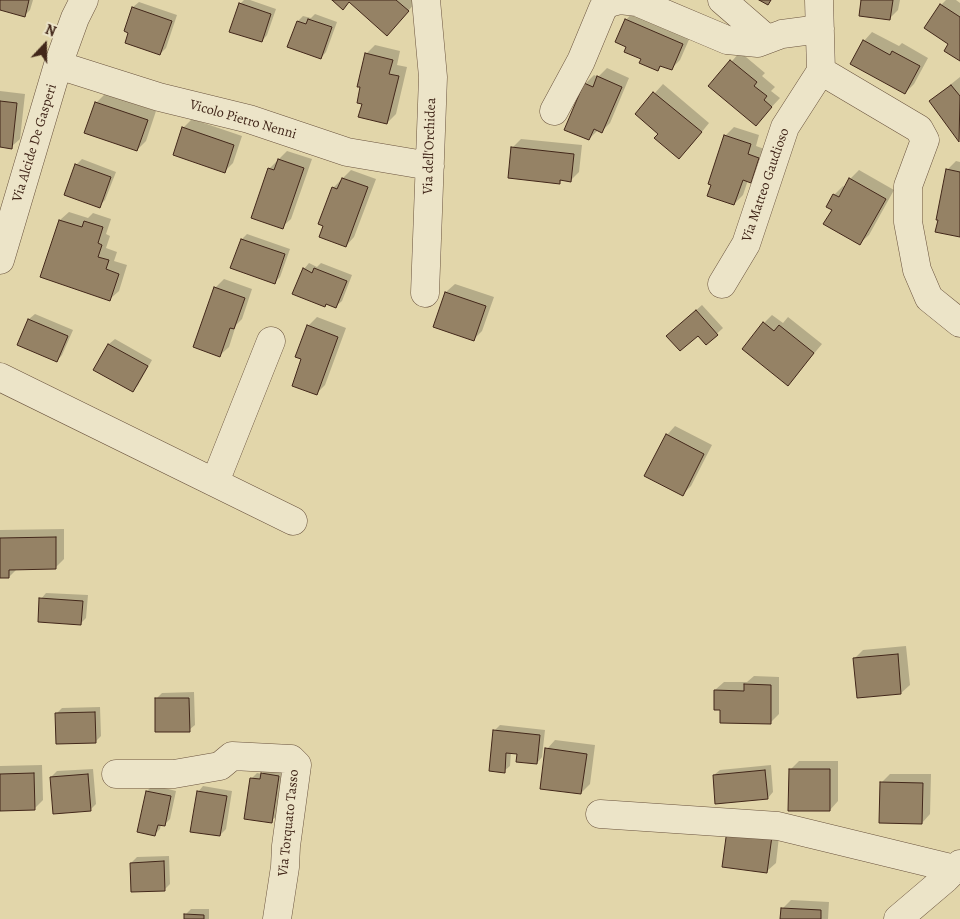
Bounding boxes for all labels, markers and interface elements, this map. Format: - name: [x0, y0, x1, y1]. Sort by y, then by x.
- north arrow: [20, 20, 70, 70]
- text: N: [42, 20, 59, 41]
- street label: Via Alcide De Gasperi: [9, 82, 61, 204]
- street label: Vicolo Pietro Nenni: [188, 97, 298, 143]
- street label: Via dell'Orchidea: [420, 97, 440, 195]
- street label: Via Matteo Gaudioso: [739, 126, 793, 244]
- street label: Via Torquato Tasso: [275, 769, 303, 877]

